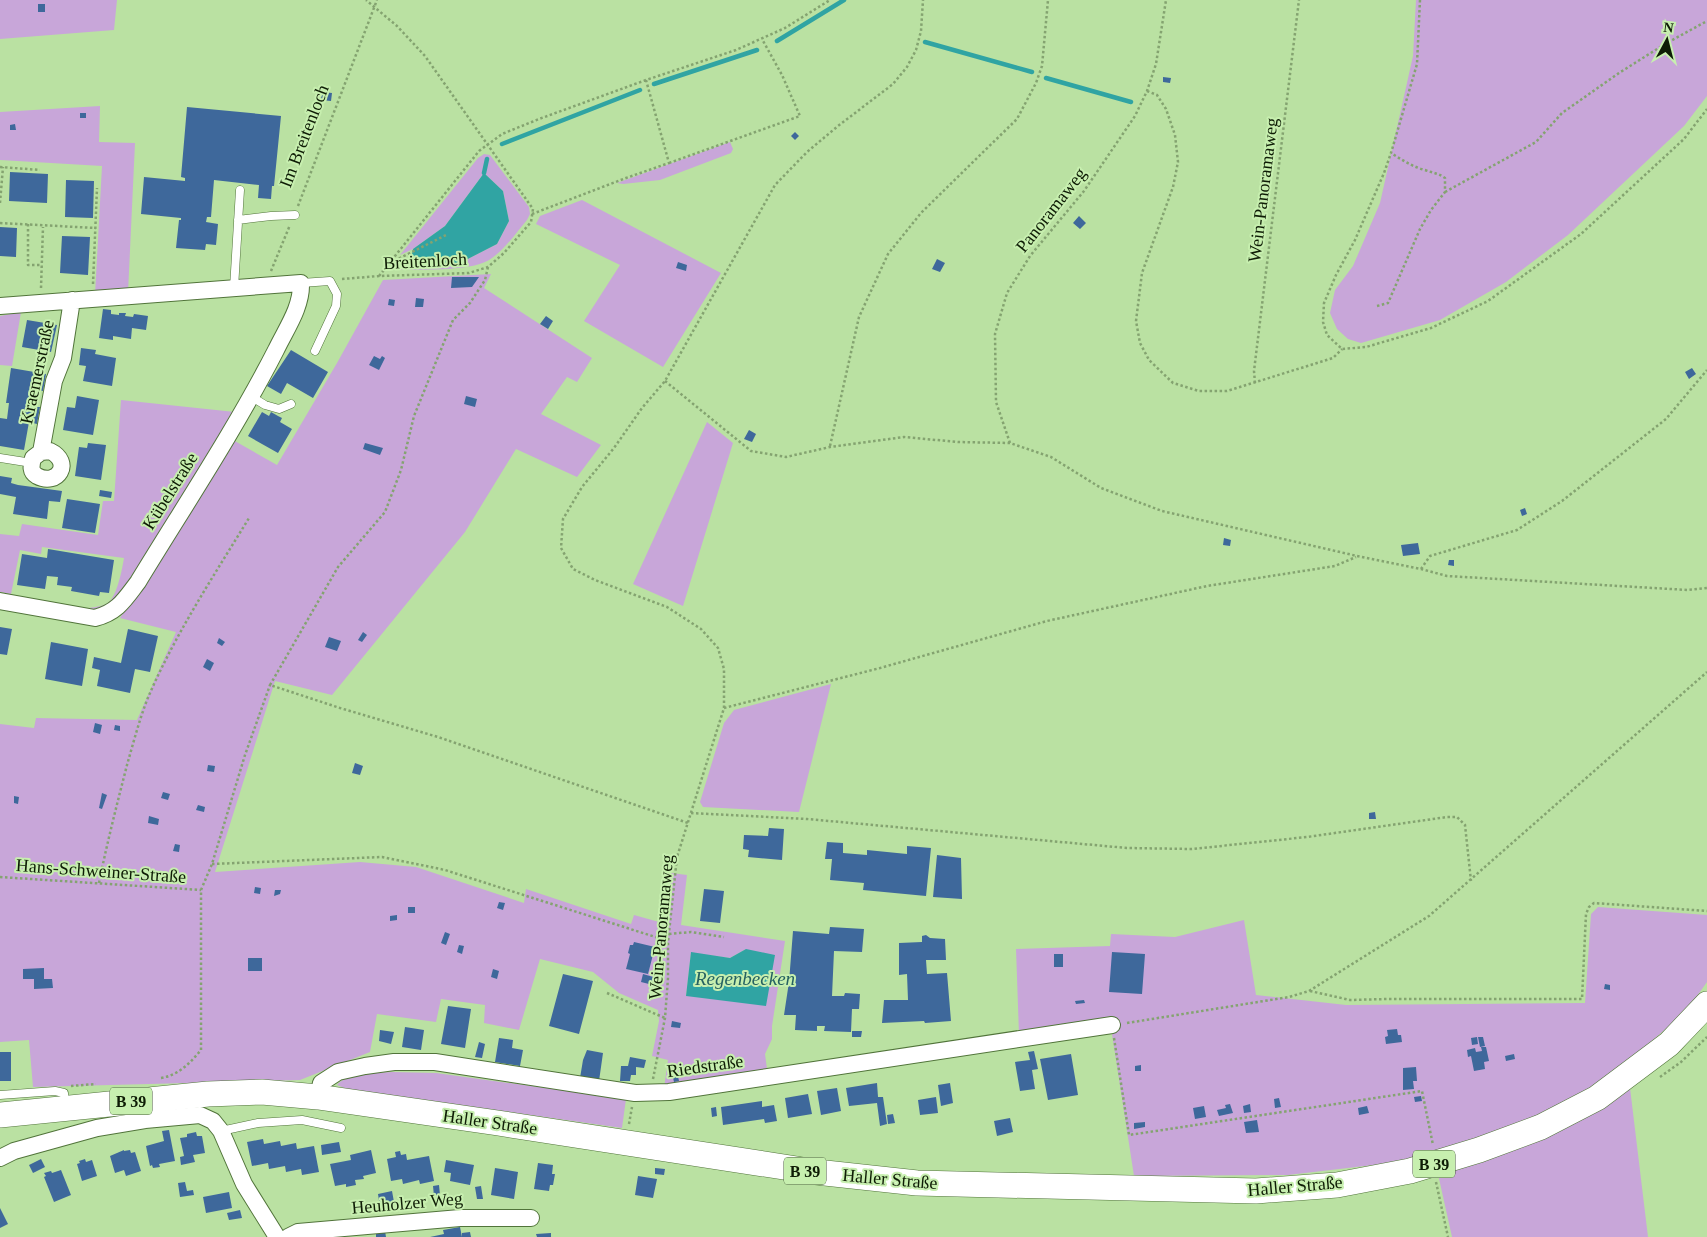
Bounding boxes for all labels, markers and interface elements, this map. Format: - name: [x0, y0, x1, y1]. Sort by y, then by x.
- north arrow: [1642, 15, 1692, 65]
- text: N: [1663, 20, 1674, 36]
- street label: Im Breitenloch: [275, 82, 333, 190]
- street label: Wein-Panoramaweg: [1244, 117, 1282, 263]
- street label: Panoramaweg: [1012, 164, 1090, 256]
- street label: Breitenloch: [383, 249, 467, 273]
- street label: Kraemerstraße: [16, 318, 58, 426]
- street label: Kübelstraße: [138, 449, 202, 533]
- street label: Wein-Panoramaweg: [645, 854, 677, 1000]
- street label: Hans-Schweiner-Straße: [15, 855, 187, 887]
- water label: Regenbecken: [694, 968, 795, 989]
- street label: Riedstraße: [665, 1051, 745, 1081]
- road number: B 39: [110, 1088, 152, 1114]
- street label: Haller Straße: [441, 1105, 539, 1139]
- road number: B 39: [1413, 1150, 1455, 1178]
- road number: B 39: [784, 1158, 826, 1184]
- street label: Haller Straße: [842, 1165, 938, 1193]
- street label: Haller Straße: [1247, 1172, 1343, 1200]
- street label: Heuholzer Weg: [350, 1188, 464, 1218]

